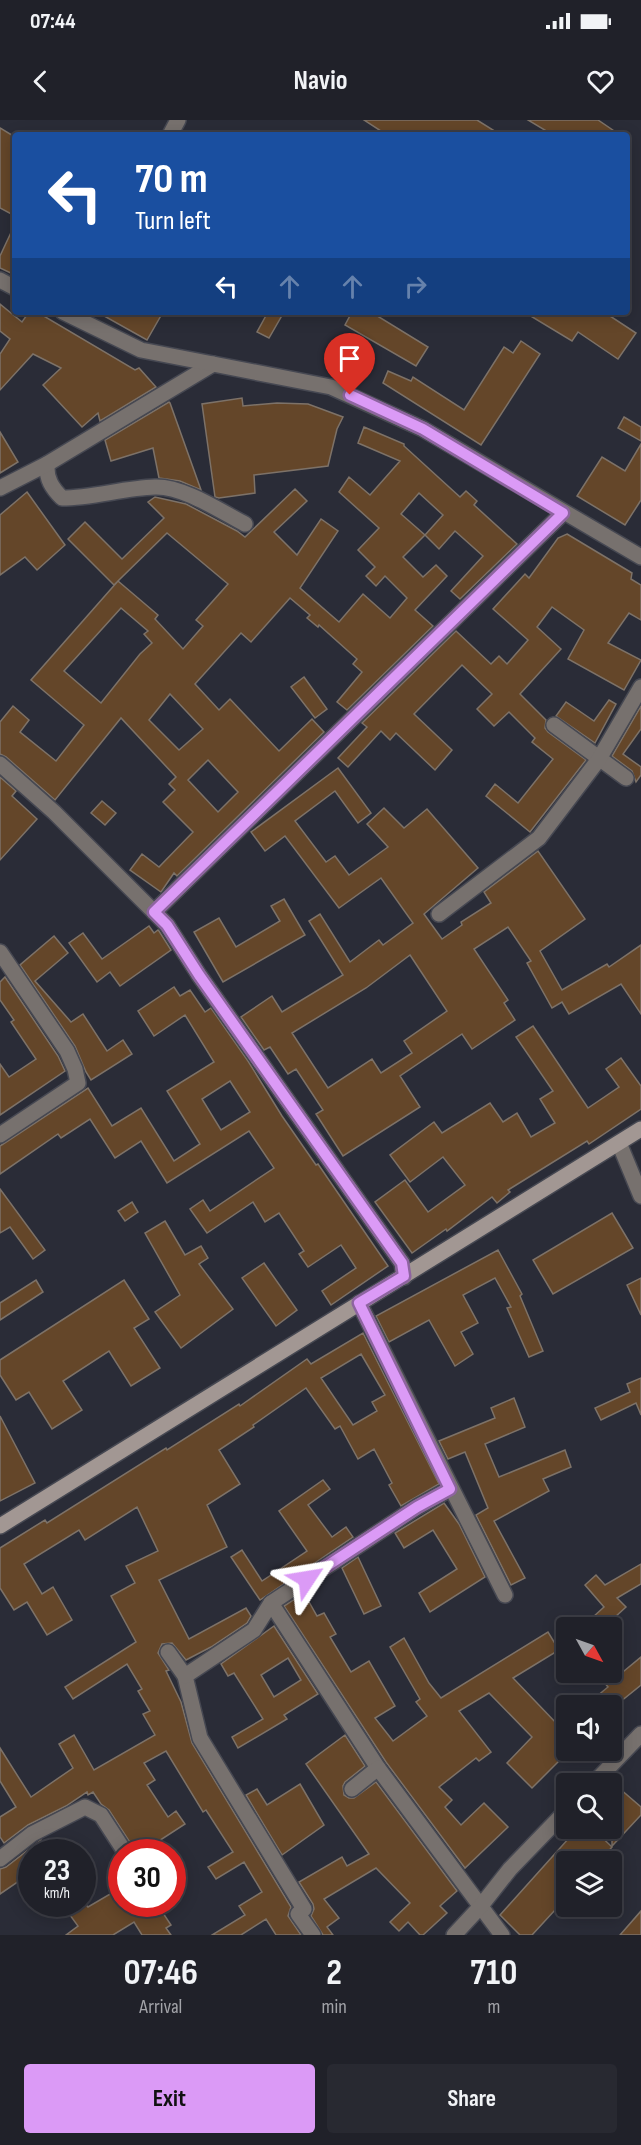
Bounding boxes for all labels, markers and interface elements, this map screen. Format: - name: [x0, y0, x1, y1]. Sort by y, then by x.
- text: 07:44: [30, 8, 75, 35]
- icon: back: [24, 65, 57, 98]
- text: Navio: [294, 65, 347, 97]
- icon: heart: [584, 65, 617, 98]
- text: 70 m: [135, 154, 208, 205]
- icon: left: [36, 156, 114, 234]
- text: Turn left: [135, 205, 211, 237]
- icon: left: [210, 270, 243, 303]
- icon: ahead: [273, 270, 306, 303]
- icon: ahead: [336, 270, 369, 303]
- icon: right: [399, 270, 432, 303]
- pin: [324, 333, 375, 395]
- icon: arrive: [333, 342, 366, 375]
- position arrow: [275, 1547, 339, 1611]
- north arrow: [556, 1617, 622, 1683]
- map controls: [556, 1617, 622, 1917]
- button: sound: [556, 1695, 622, 1761]
- button: search: [556, 1773, 622, 1839]
- speed limit sign: 30: [108, 1839, 186, 1917]
- button: layers: [556, 1851, 622, 1917]
- text: 23: [44, 1853, 70, 1889]
- text: km/h: [44, 1884, 70, 1903]
- text: 07:46: [124, 1952, 198, 1995]
- text: 2: [326, 1952, 342, 1995]
- text: 710: [470, 1952, 517, 1995]
- text: Arrival: [139, 1995, 182, 2019]
- text: min: [322, 1995, 347, 2019]
- text: m: [487, 1995, 500, 2019]
- button: Exit: [24, 2064, 315, 2133]
- button: Share: [327, 2064, 617, 2133]

